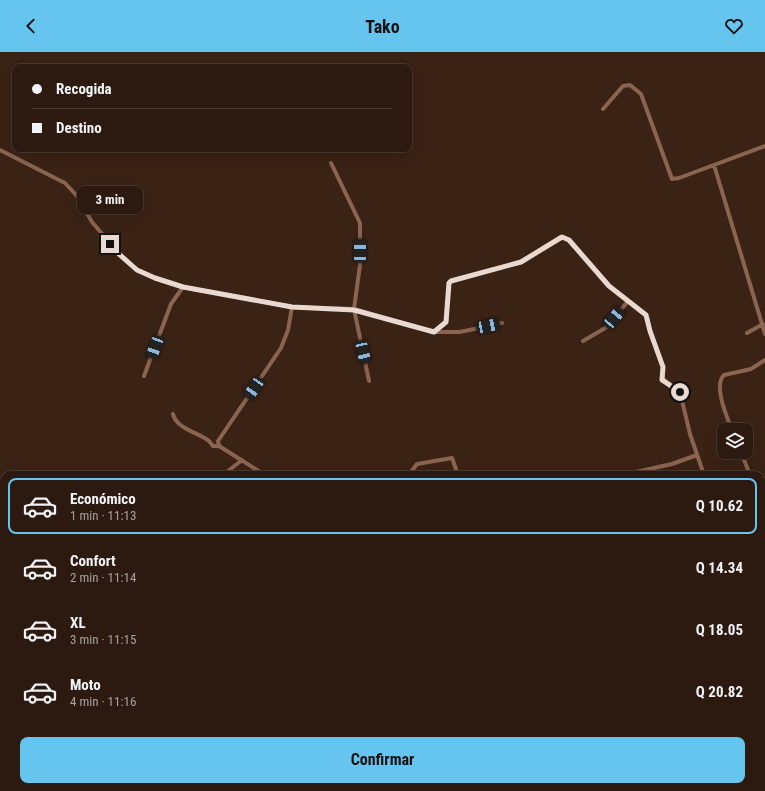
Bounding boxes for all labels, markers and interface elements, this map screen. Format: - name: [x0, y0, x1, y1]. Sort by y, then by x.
- icon: back: [20, 15, 42, 37]
- icon: heart: [723, 15, 745, 37]
- text: Tako: [365, 16, 400, 37]
- text: Recogida: [56, 80, 112, 98]
- text: Destino: [56, 119, 102, 137]
- callout: 3 min: [77, 186, 143, 214]
- text: 3 min: [96, 192, 124, 207]
- route end: [101, 235, 119, 253]
- car: [354, 239, 366, 263]
- car: [602, 305, 626, 331]
- car: [475, 318, 501, 334]
- car: [145, 334, 165, 360]
- car: [354, 339, 372, 365]
- car: [242, 375, 266, 401]
- route start: [671, 383, 689, 401]
- map controls: [717, 423, 753, 459]
- button: layers: [717, 423, 753, 459]
- icon: car: [22, 488, 58, 524]
- text: Económico: [70, 490, 136, 508]
- text: Q 10.62: [696, 497, 743, 515]
- text: 1 min · 11:13: [70, 508, 136, 523]
- icon: car: [22, 550, 58, 586]
- text: Confort: [70, 552, 116, 570]
- text: Q 14.34: [696, 559, 743, 577]
- text: 2 min · 11:14: [70, 570, 136, 585]
- icon: car: [22, 612, 58, 648]
- text: XL: [70, 614, 86, 632]
- text: Q 18.05: [696, 621, 743, 639]
- text: 3 min · 11:15: [70, 632, 136, 647]
- icon: car: [22, 674, 58, 710]
- text: Moto: [70, 676, 101, 694]
- text: Q 20.82: [696, 683, 743, 701]
- text: 4 min · 11:16: [70, 694, 136, 709]
- button: Confirmar: [20, 737, 745, 783]

